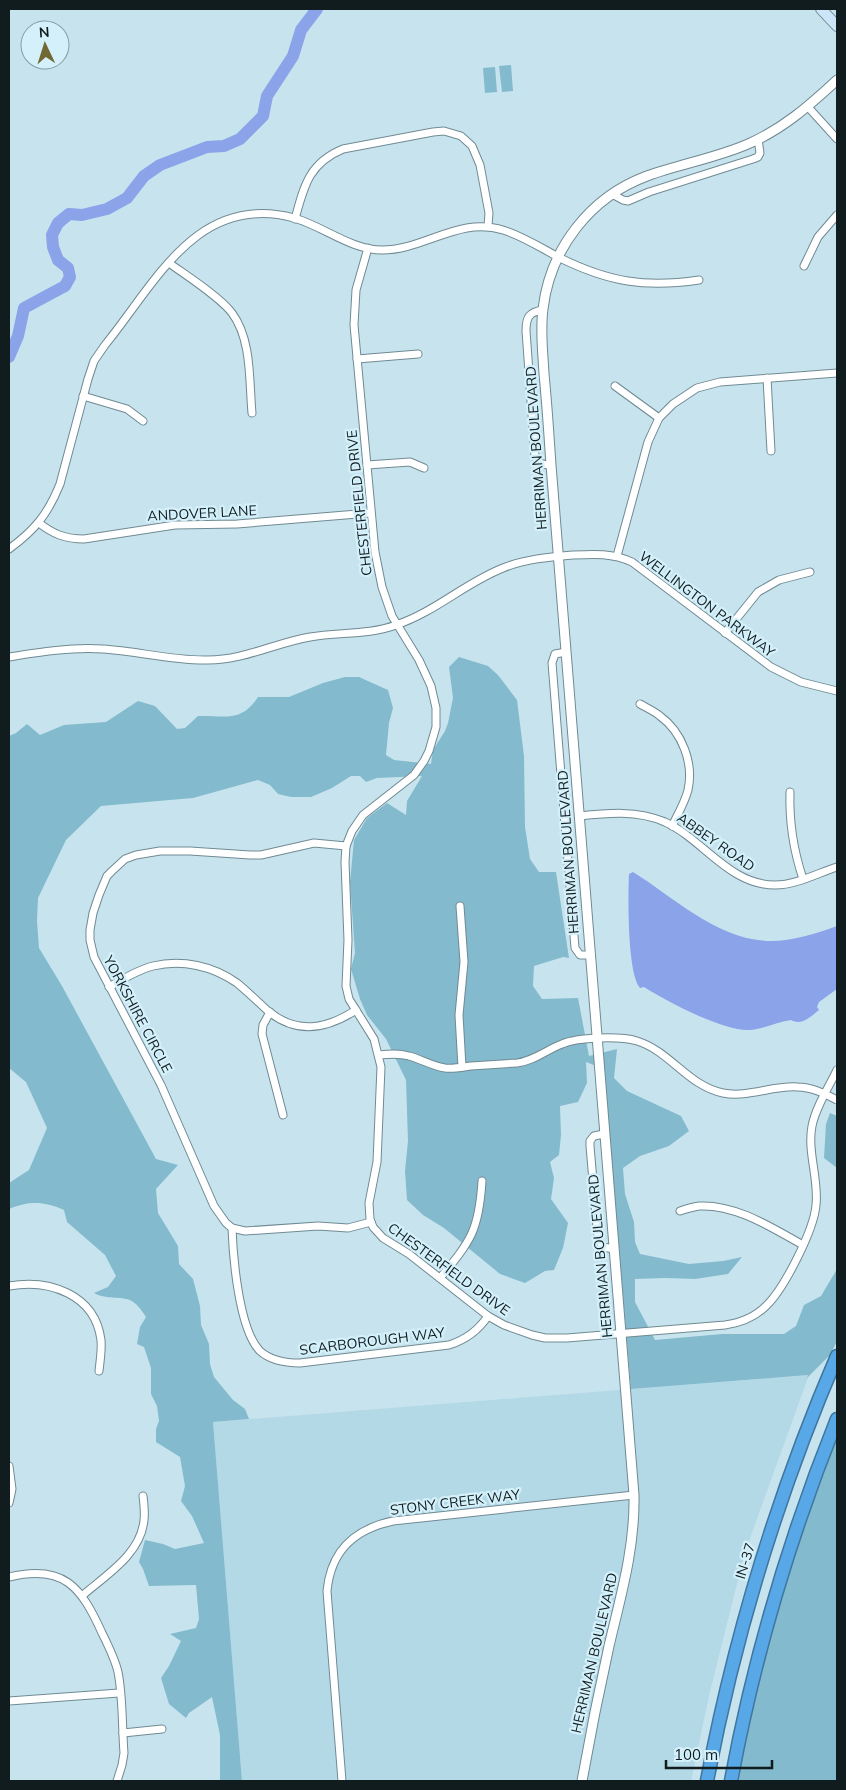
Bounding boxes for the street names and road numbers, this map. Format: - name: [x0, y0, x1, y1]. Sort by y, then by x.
- street label: HERRIMAN BOULEVARD: [521, 366, 551, 530]
- street label: CHESTERFIELD DRIVE: [342, 429, 376, 577]
- street label: ANDOVER LANE: [147, 501, 257, 525]
- street label: WELLINGTON PARKWAY: [636, 547, 779, 661]
- street label: HERRIMAN BOULEVARD: [553, 770, 583, 934]
- street label: ABBEY ROAD: [674, 809, 758, 875]
- street label: YORKSHIRE CIRCLE: [99, 952, 176, 1076]
- street label: HERRIMAN BOULEVARD: [584, 1173, 616, 1339]
- street label: CHESTERFIELD DRIVE: [384, 1219, 514, 1319]
- street label: SCARBOROUGH WAY: [298, 1323, 446, 1359]
- street label: STONY CREEK WAY: [389, 1485, 521, 1519]
- street label: IN-37: [731, 1541, 759, 1581]
- street label: HERRIMAN BOULEVARD: [567, 1571, 621, 1735]

